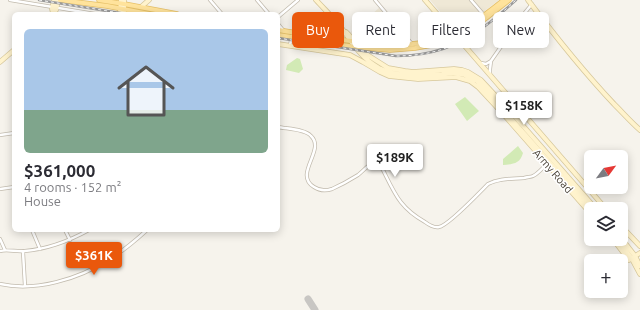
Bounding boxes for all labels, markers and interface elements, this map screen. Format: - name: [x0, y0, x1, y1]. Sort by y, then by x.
- chip: Buy: [292, 12, 344, 48]
- chip: Rent: [352, 12, 410, 48]
- chip: Filters: [418, 12, 485, 48]
- chip: New: [493, 12, 549, 48]
- icon: home: [110, 55, 182, 127]
- pin: $158K: [496, 92, 552, 126]
- text: $158K: [505, 98, 543, 112]
- pin: $189K: [367, 144, 423, 178]
- street label: Army Road: [531, 147, 575, 195]
- text: $189K: [376, 150, 414, 164]
- north arrow: [584, 150, 628, 194]
- map controls: [584, 150, 628, 298]
- text: $361,000: [24, 161, 95, 180]
- text: 4 rooms · 152 m²: [24, 180, 121, 194]
- text: House: [24, 194, 61, 208]
- button: layers: [584, 202, 628, 246]
- pin: $361K: [66, 242, 122, 276]
- text: $361K: [75, 248, 113, 262]
- button: +: [584, 254, 628, 298]

